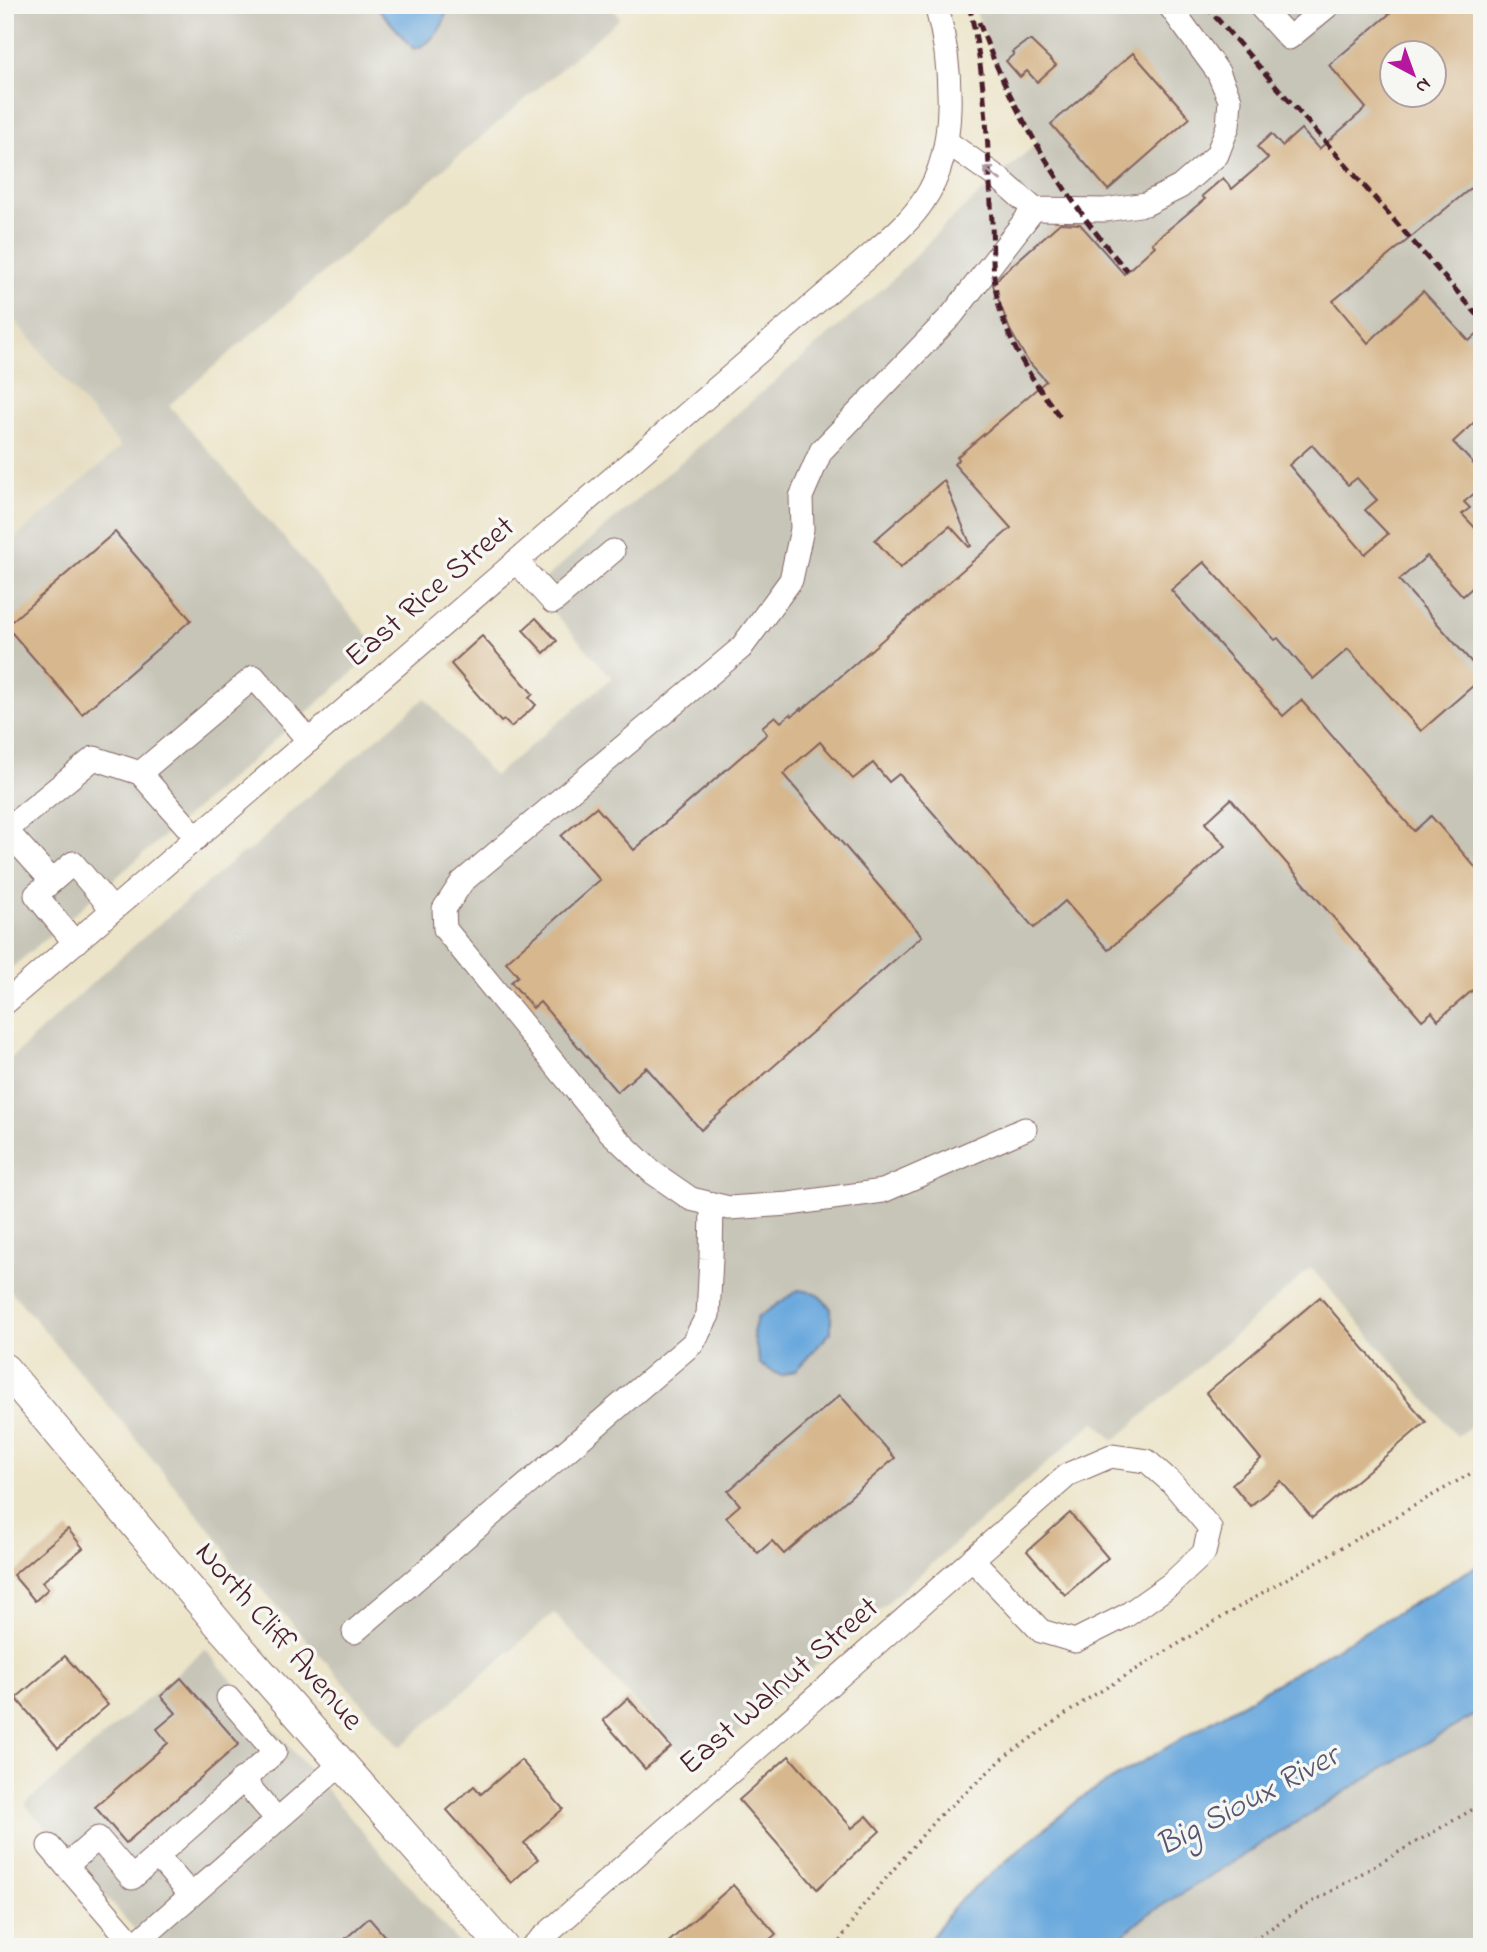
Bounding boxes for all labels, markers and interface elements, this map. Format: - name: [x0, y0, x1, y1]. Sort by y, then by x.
- north arrow: [1378, 38, 1448, 108]
- text: N: [1409, 71, 1436, 99]
- one-way arrow: [983, 166, 1002, 181]
- street label: East Rice Street: [335, 505, 527, 680]
- street label: North Cliff Avenue: [182, 1532, 374, 1743]
- street label: East Walnut Street: [669, 1586, 891, 1788]
- water label: Big Sioux River: [1148, 1732, 1351, 1871]

